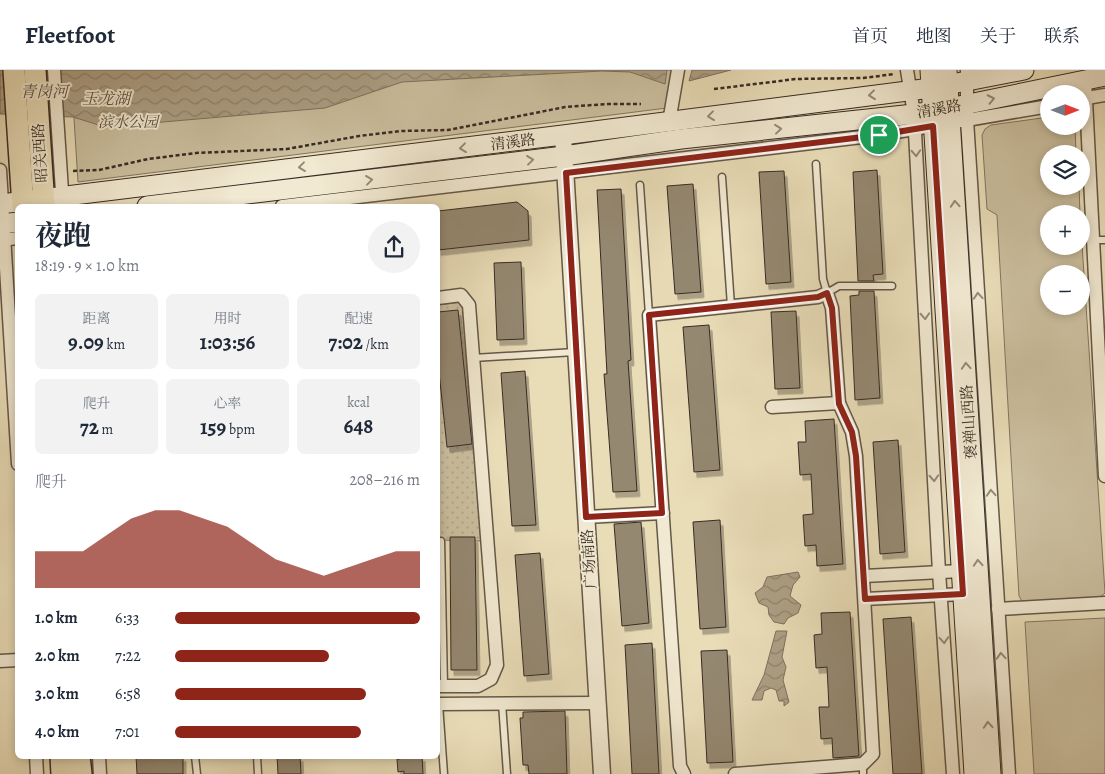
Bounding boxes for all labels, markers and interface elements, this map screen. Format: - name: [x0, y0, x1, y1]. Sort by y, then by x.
- text: Fleetfoot: [25, 19, 115, 51]
- text: 首页: [852, 24, 888, 48]
- text: 地图: [916, 24, 952, 48]
- text: 关于: [980, 24, 1016, 48]
- text: 联系: [1044, 24, 1080, 48]
- water label: 青岗河: [20, 81, 71, 103]
- north arrow: [1040, 85, 1090, 135]
- map controls: [1040, 85, 1090, 315]
- water label: 玉龙湖: [82, 88, 133, 110]
- one-way arrow: [868, 90, 877, 100]
- street label: 清溪路: [915, 95, 963, 123]
- one-way arrow: [986, 95, 995, 105]
- one-way arrow: [707, 110, 715, 121]
- park label: 滨水公园: [98, 112, 160, 132]
- pin: [858, 114, 900, 156]
- icon: arrive: [865, 121, 893, 149]
- street label: 昭关西路: [28, 122, 52, 184]
- one-way arrow: [774, 124, 782, 135]
- street label: 清溪路: [489, 129, 537, 155]
- one-way arrow: [459, 142, 467, 153]
- button: layers: [1040, 145, 1090, 195]
- one-way arrow: [910, 150, 921, 158]
- one-way arrow: [526, 156, 534, 166]
- one-way arrow: [297, 161, 305, 172]
- one-way arrow: [365, 175, 373, 186]
- one-way arrow: [950, 200, 961, 208]
- button: +: [1040, 205, 1090, 255]
- text: 夜跑: [35, 217, 91, 255]
- button: share: [368, 221, 420, 273]
- text: 18:19 · 9 × 1.0 km: [35, 255, 139, 277]
- button: −: [1040, 265, 1090, 315]
- one-way arrow: [973, 292, 984, 300]
- text: 距离: [83, 309, 111, 328]
- text: 用时: [214, 309, 242, 328]
- text: 配速: [345, 309, 373, 328]
- one-way arrow: [919, 312, 930, 320]
- text: 9.09: [68, 328, 104, 356]
- text: 1:03:56: [200, 328, 255, 356]
- text: 7:02: [328, 328, 363, 356]
- text: km: [104, 335, 125, 354]
- text: /km: [363, 335, 389, 354]
- one-way arrow: [960, 362, 971, 370]
- street label: 褒禅山西路: [956, 384, 982, 460]
- text: kcal: [347, 393, 370, 412]
- text: 爬升: [83, 394, 111, 413]
- text: 心率: [214, 394, 242, 413]
- text: 648: [344, 412, 373, 440]
- text: 72: [80, 413, 99, 441]
- text: 159: [200, 413, 226, 441]
- text: m: [99, 420, 113, 439]
- text: bpm: [226, 420, 255, 439]
- text: 208–216 m: [349, 469, 420, 491]
- text: 爬升: [35, 471, 67, 493]
- one-way arrow: [928, 474, 939, 482]
- one-way arrow: [985, 489, 996, 497]
- street label: 广场南路: [577, 528, 601, 590]
- one-way arrow: [973, 559, 984, 567]
- text: 1.0 km: [35, 607, 78, 629]
- text: 6:33: [115, 607, 140, 629]
- one-way arrow: [938, 636, 949, 644]
- text: 2.0 km: [35, 645, 80, 667]
- text: 7:22: [115, 645, 141, 667]
- one-way arrow: [996, 651, 1007, 659]
- text: 3.0 km: [35, 683, 79, 705]
- text: 6:58: [115, 683, 141, 705]
- text: 4.0 km: [35, 721, 79, 743]
- text: 7:01: [115, 721, 140, 743]
- one-way arrow: [983, 721, 994, 729]

